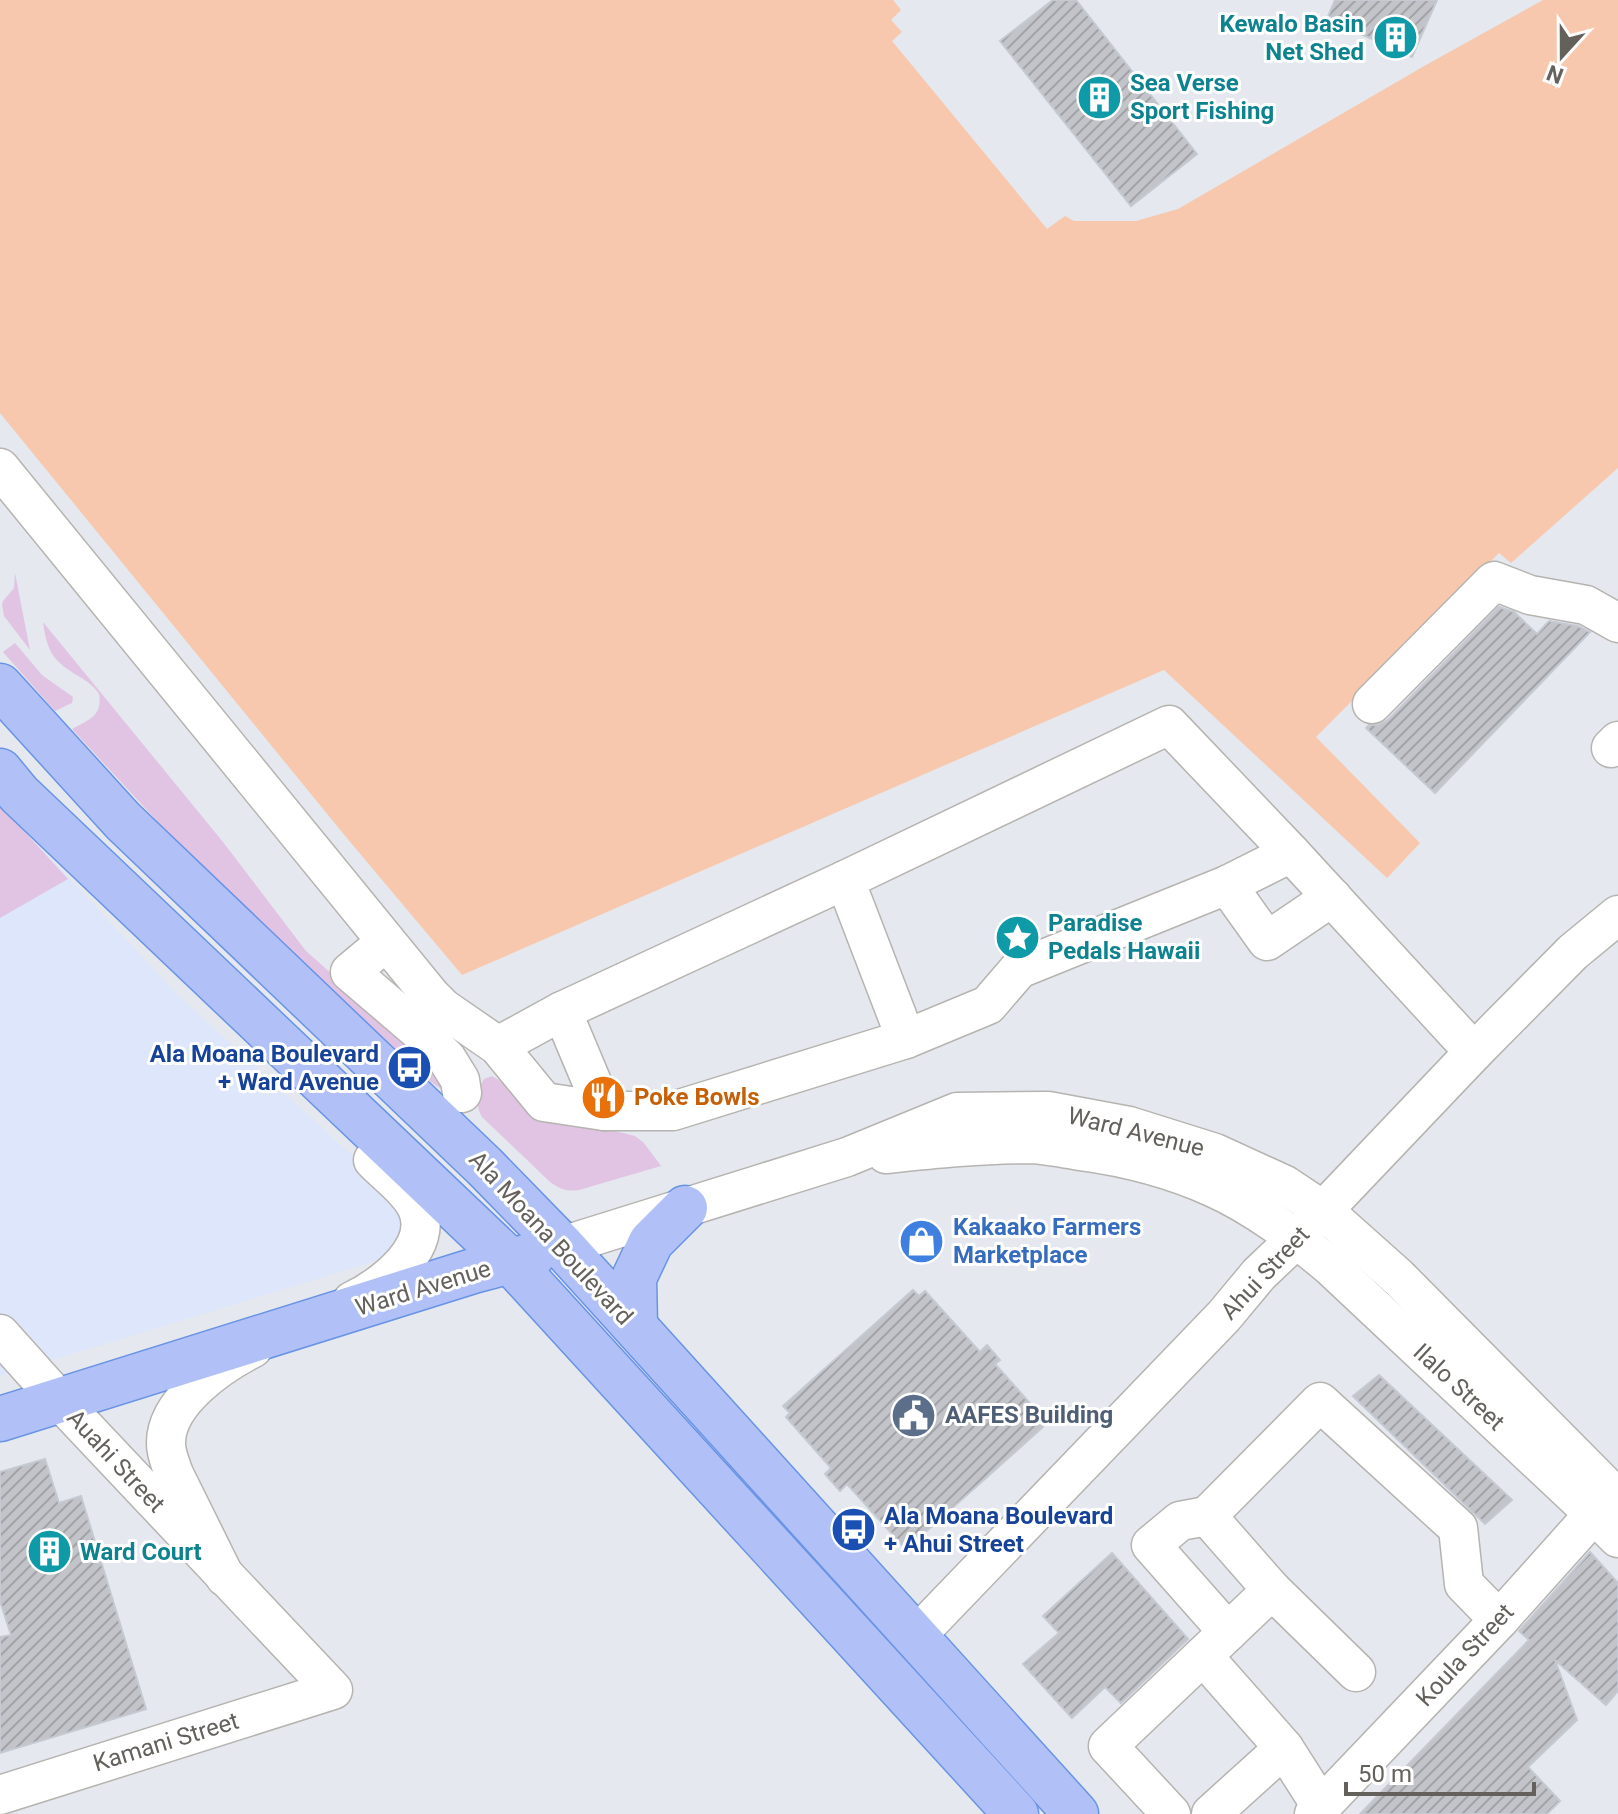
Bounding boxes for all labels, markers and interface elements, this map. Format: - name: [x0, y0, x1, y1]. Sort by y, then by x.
- place label: Kewalo Basin Net Shed: [1219, 10, 1364, 66]
- building icon: Kewalo Basin Net Shed: [1371, 14, 1419, 62]
- north arrow: [1522, 16, 1602, 96]
- text: N: [1543, 60, 1567, 89]
- place label: Sea Verse Sport Fishing: [1130, 69, 1274, 125]
- building icon: Sea Verse Sport Fishing: [1075, 73, 1123, 121]
- place label: Paradise Pedals Hawaii: [1048, 909, 1200, 965]
- place icon: Paradise Pedals Hawaii: [993, 913, 1041, 961]
- place label: Ala Moana Boulevard + Ward Avenue: [150, 1040, 379, 1096]
- bus stop icon: Ala Moana Boulevard + Ward Avenue: [386, 1044, 434, 1092]
- restaurant icon: Poke Bowls: [579, 1073, 627, 1121]
- place label: Poke Bowls: [634, 1083, 760, 1111]
- street label: Ward Avenue: [1065, 1102, 1207, 1162]
- street label: Ala Moana Boulevard: [463, 1146, 639, 1330]
- place label: Kakaako Farmers Marketplace: [953, 1213, 1141, 1269]
- shop icon: Kakaako Farmers Marketplace: [898, 1217, 946, 1265]
- street label: Ahui Street: [1215, 1220, 1315, 1325]
- street label: Ward Avenue: [352, 1254, 494, 1322]
- street label: Ilalo Street: [1408, 1338, 1510, 1436]
- public building icon: AAFES Building: [890, 1391, 938, 1439]
- place label: AAFES Building: [945, 1401, 1113, 1429]
- street label: Auahi Street: [61, 1404, 171, 1518]
- place label: Ala Moana Boulevard + Ahui Street: [884, 1502, 1113, 1558]
- bus stop icon: Ala Moana Boulevard + Ahui Street: [829, 1506, 877, 1554]
- building icon: Ward Court: [25, 1528, 73, 1576]
- place label: Ward Court: [80, 1538, 202, 1566]
- street label: Koula Street: [1410, 1598, 1520, 1712]
- street label: Kamani Street: [90, 1707, 242, 1777]
- scale bar: [1346, 1746, 1534, 1796]
- text: 50 m: [1358, 1760, 1412, 1788]

